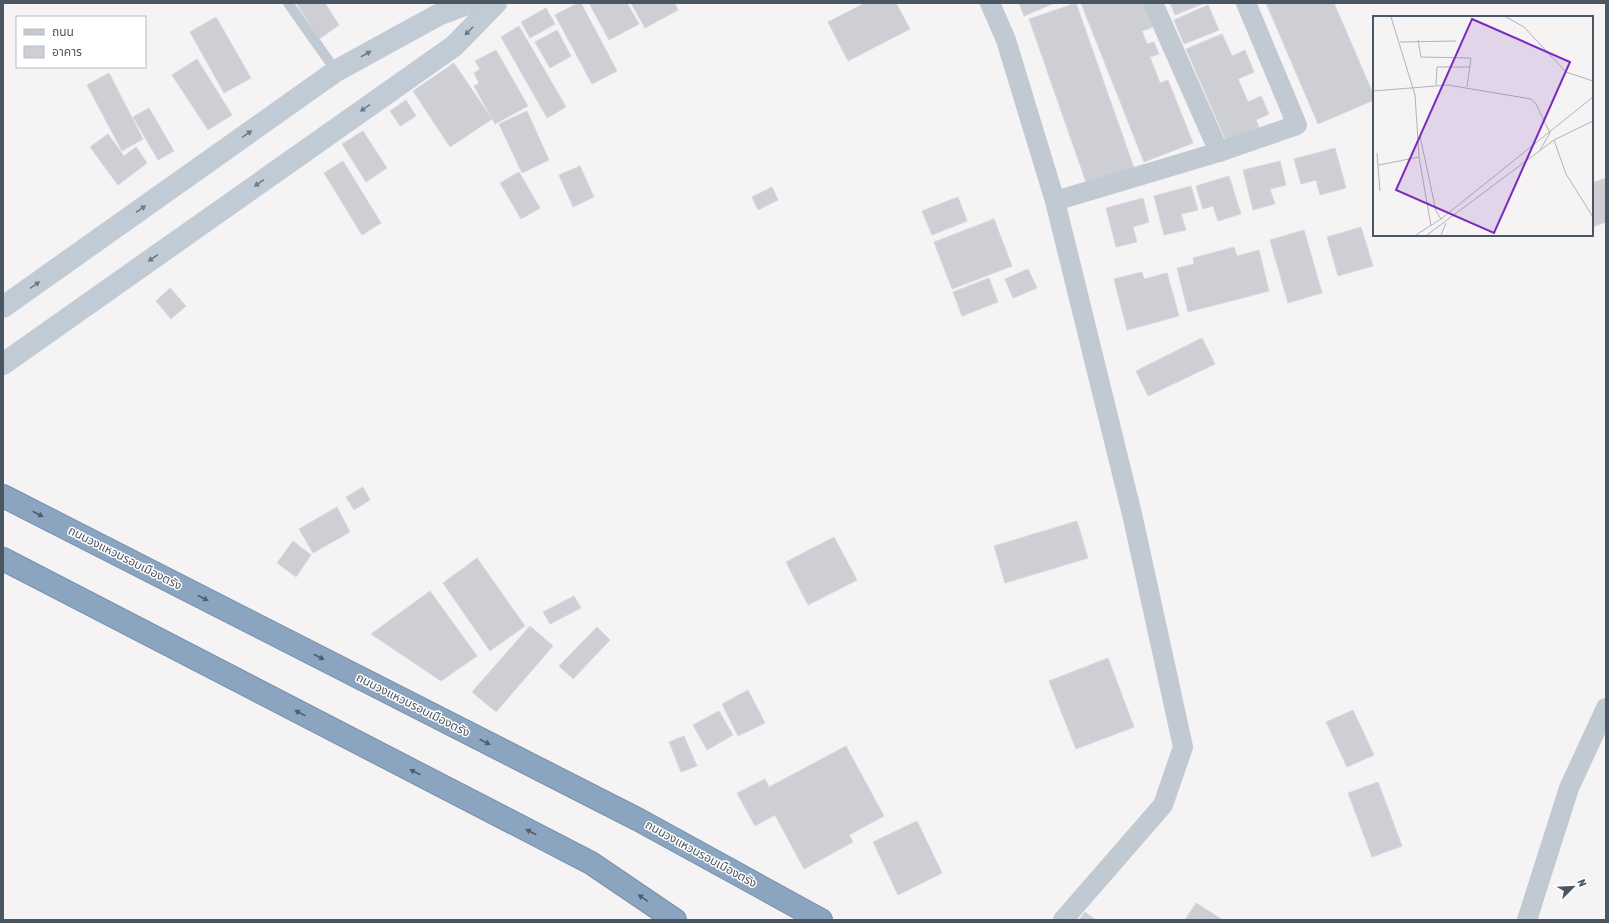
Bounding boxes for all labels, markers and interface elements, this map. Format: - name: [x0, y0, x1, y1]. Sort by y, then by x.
- legend: [16, 16, 146, 68]
- inset map: [1373, 16, 1593, 236]
- text: ถนน: [52, 25, 74, 39]
- one-way arrow: [464, 26, 474, 36]
- text: อาคาร: [52, 45, 82, 59]
- one-way arrow: [360, 51, 372, 57]
- one-way arrow: [360, 104, 370, 112]
- one-way arrow: [241, 130, 252, 138]
- one-way arrow: [254, 179, 264, 187]
- one-way arrow: [135, 205, 146, 214]
- one-way arrow: [147, 254, 158, 262]
- one-way arrow: [29, 281, 40, 289]
- one-way arrow: [32, 511, 44, 517]
- street label: ถนนวงแหวนรอบเมืองตรัง: [66, 523, 184, 593]
- one-way arrow: [198, 595, 209, 602]
- one-way arrow: [313, 654, 325, 661]
- street label: ถนนวงแหวนรอบเมืองตรัง: [354, 670, 472, 740]
- one-way arrow: [294, 710, 306, 716]
- one-way arrow: [479, 739, 491, 745]
- one-way arrow: [410, 769, 421, 776]
- street label: ถนนวงแหวนรอบเมืองตรัง: [643, 817, 759, 891]
- one-way arrow: [525, 829, 537, 835]
- north arrow: [1553, 867, 1593, 907]
- text: N: [1575, 878, 1589, 888]
- one-way arrow: [637, 894, 648, 902]

